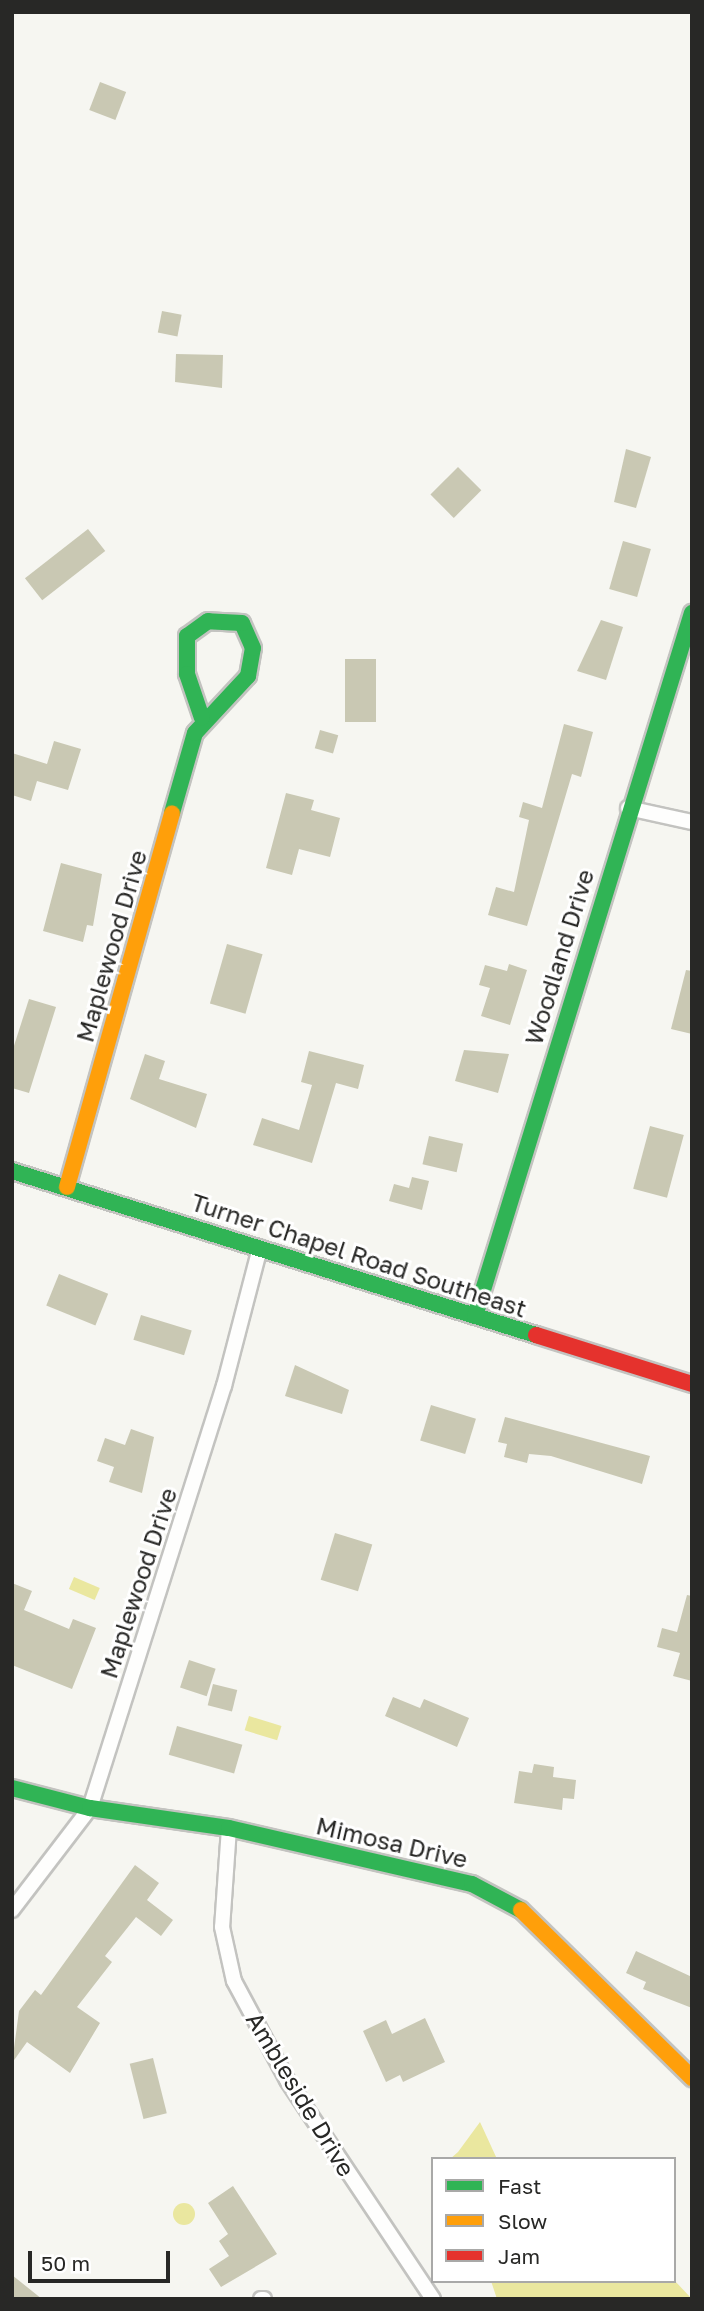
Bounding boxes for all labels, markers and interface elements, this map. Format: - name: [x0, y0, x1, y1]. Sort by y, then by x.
- street label: Maplewood Drive: [70, 847, 152, 1045]
- street label: Woodland Drive: [519, 866, 599, 1048]
- street label: Turner Chapel Road Southeast: [188, 1187, 530, 1323]
- street label: Maplewood Drive: [94, 1484, 182, 1682]
- street label: Mimosa Drive: [314, 1811, 470, 1873]
- street label: Ambleside Drive: [241, 2007, 361, 2181]
- legend: [431, 2157, 676, 2283]
- text: Fast: [498, 2173, 541, 2199]
- text: Slow: [498, 2208, 547, 2234]
- scale bar: [32, 2238, 173, 2282]
- text: Jam: [498, 2243, 540, 2269]
- text: 50 m: [41, 2250, 90, 2276]

